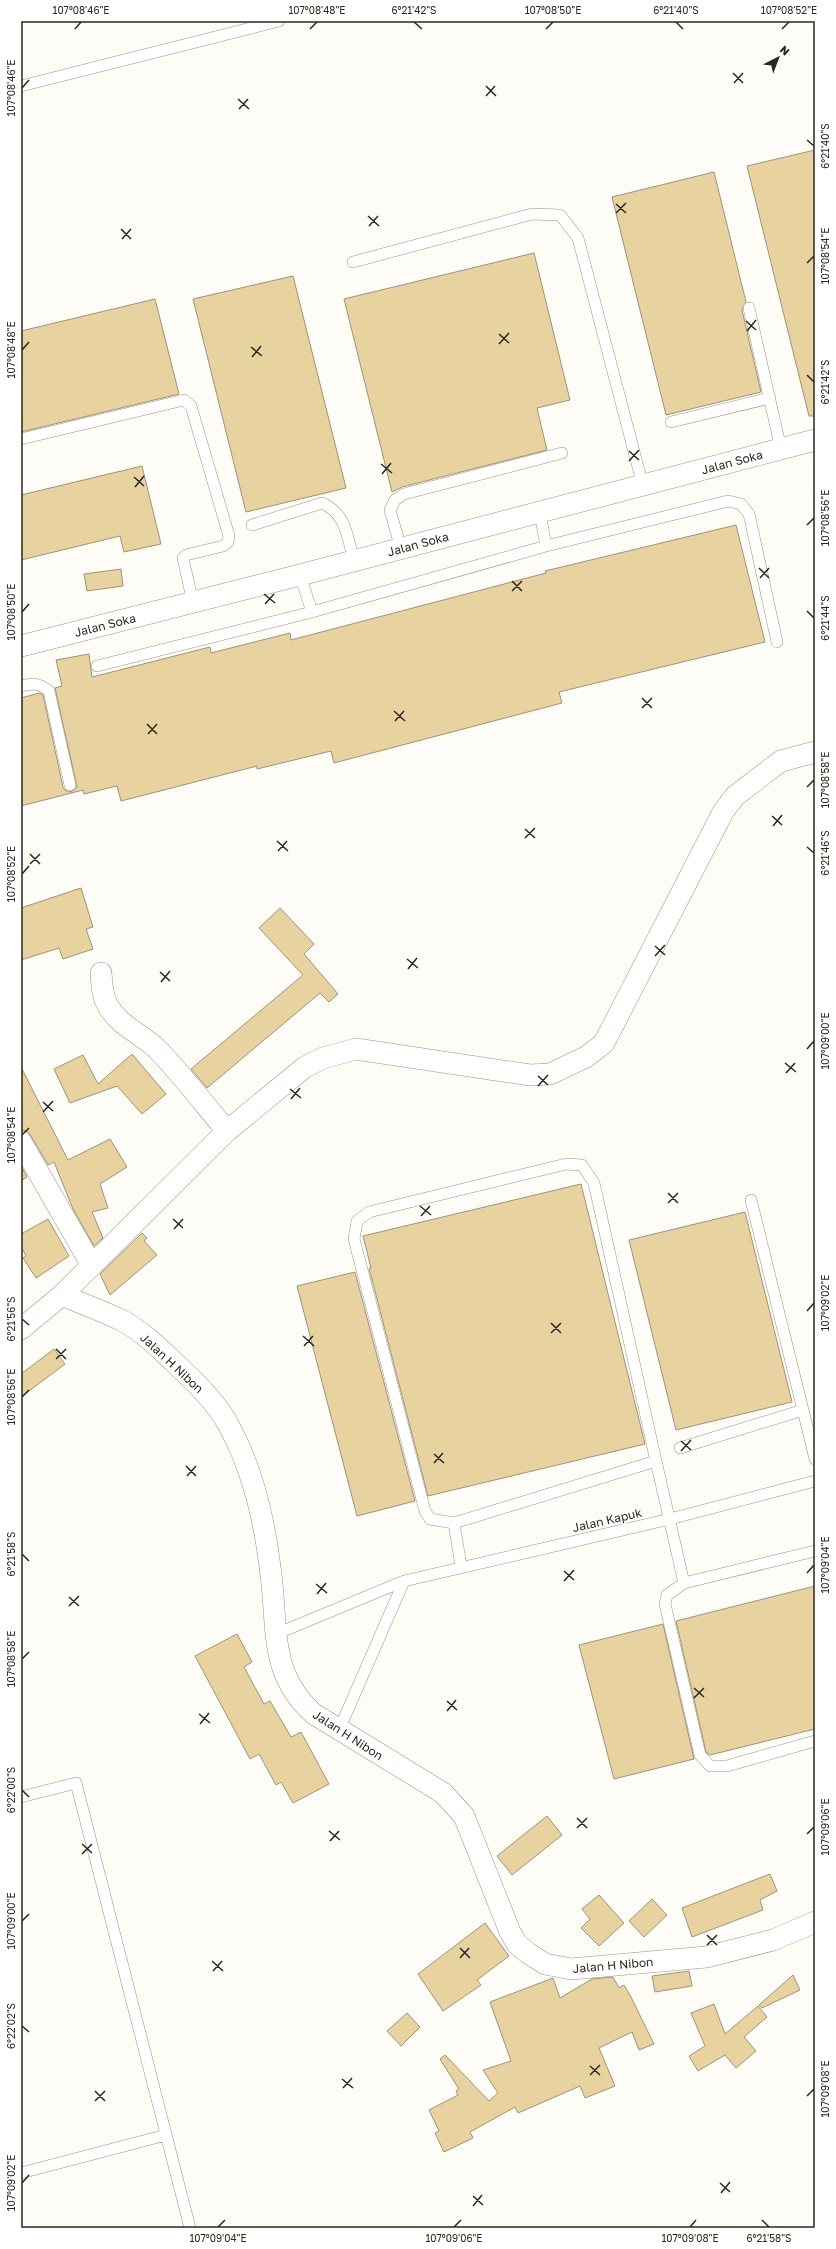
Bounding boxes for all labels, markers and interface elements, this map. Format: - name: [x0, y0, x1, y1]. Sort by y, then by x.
- text: 107°08'46"E: [53, 4, 109, 16]
- text: 107°08'48"E: [289, 4, 345, 16]
- text: 6°21'42"S: [392, 4, 437, 16]
- text: 107°08'50"E: [525, 4, 581, 16]
- text: 6°21'40"S: [653, 4, 699, 16]
- text: 107°08'52"E: [761, 4, 817, 16]
- north arrow: [758, 38, 798, 78]
- text: N: [778, 43, 792, 58]
- text: 107°08'46"E: [5, 60, 17, 116]
- text: 6°21'40"S: [819, 123, 831, 169]
- text: 107°08'54"E: [819, 228, 831, 284]
- text: 107°08'48"E: [5, 322, 17, 378]
- text: 6°21'42"S: [819, 360, 831, 405]
- street label: Jalan Soka: [700, 447, 764, 477]
- text: 107°08'56"E: [819, 490, 831, 546]
- street label: Jalan Soka: [386, 529, 450, 559]
- text: 107°08'50"E: [5, 584, 17, 640]
- text: 6°21'44"S: [819, 595, 831, 641]
- street label: Jalan Soka: [73, 610, 137, 640]
- text: 107°08'58"E: [819, 752, 831, 808]
- text: 6°21'46"S: [819, 830, 831, 876]
- text: 107°08'52"E: [5, 846, 17, 902]
- text: 107°09'00"E: [819, 1012, 831, 1070]
- text: 107°08'54"E: [5, 1107, 17, 1163]
- text: 107°09'02"E: [819, 1275, 831, 1331]
- text: 6°21'56"S: [5, 1297, 17, 1341]
- street label: Jalan H Nibon: [137, 1330, 207, 1396]
- text: 107°08'56"E: [5, 1369, 17, 1425]
- street label: Jalan Kapuk: [571, 1505, 643, 1535]
- text: 6°21'58"S: [5, 1532, 17, 1577]
- text: 107°09'04"E: [819, 1537, 831, 1594]
- text: 107°08'58"E: [5, 1631, 17, 1687]
- street label: Jalan H Nibon: [310, 1707, 386, 1763]
- text: 6°22'00"S: [5, 1767, 17, 1813]
- text: 107°09'06"E: [819, 1799, 831, 1855]
- text: 107°09'00"E: [5, 1892, 17, 1950]
- street label: Jalan H Nibon: [572, 1954, 654, 1976]
- text: 6°22'02"S: [5, 2003, 17, 2049]
- text: 107°09'08"E: [819, 2061, 831, 2118]
- text: 107°09'02"E: [5, 2155, 17, 2211]
- text: 107°09'04"E: [190, 2232, 247, 2244]
- text: 107°09'06"E: [426, 2232, 482, 2244]
- text: 107°09'08"E: [662, 2232, 719, 2244]
- text: 6°21'58"S: [747, 2232, 792, 2244]

